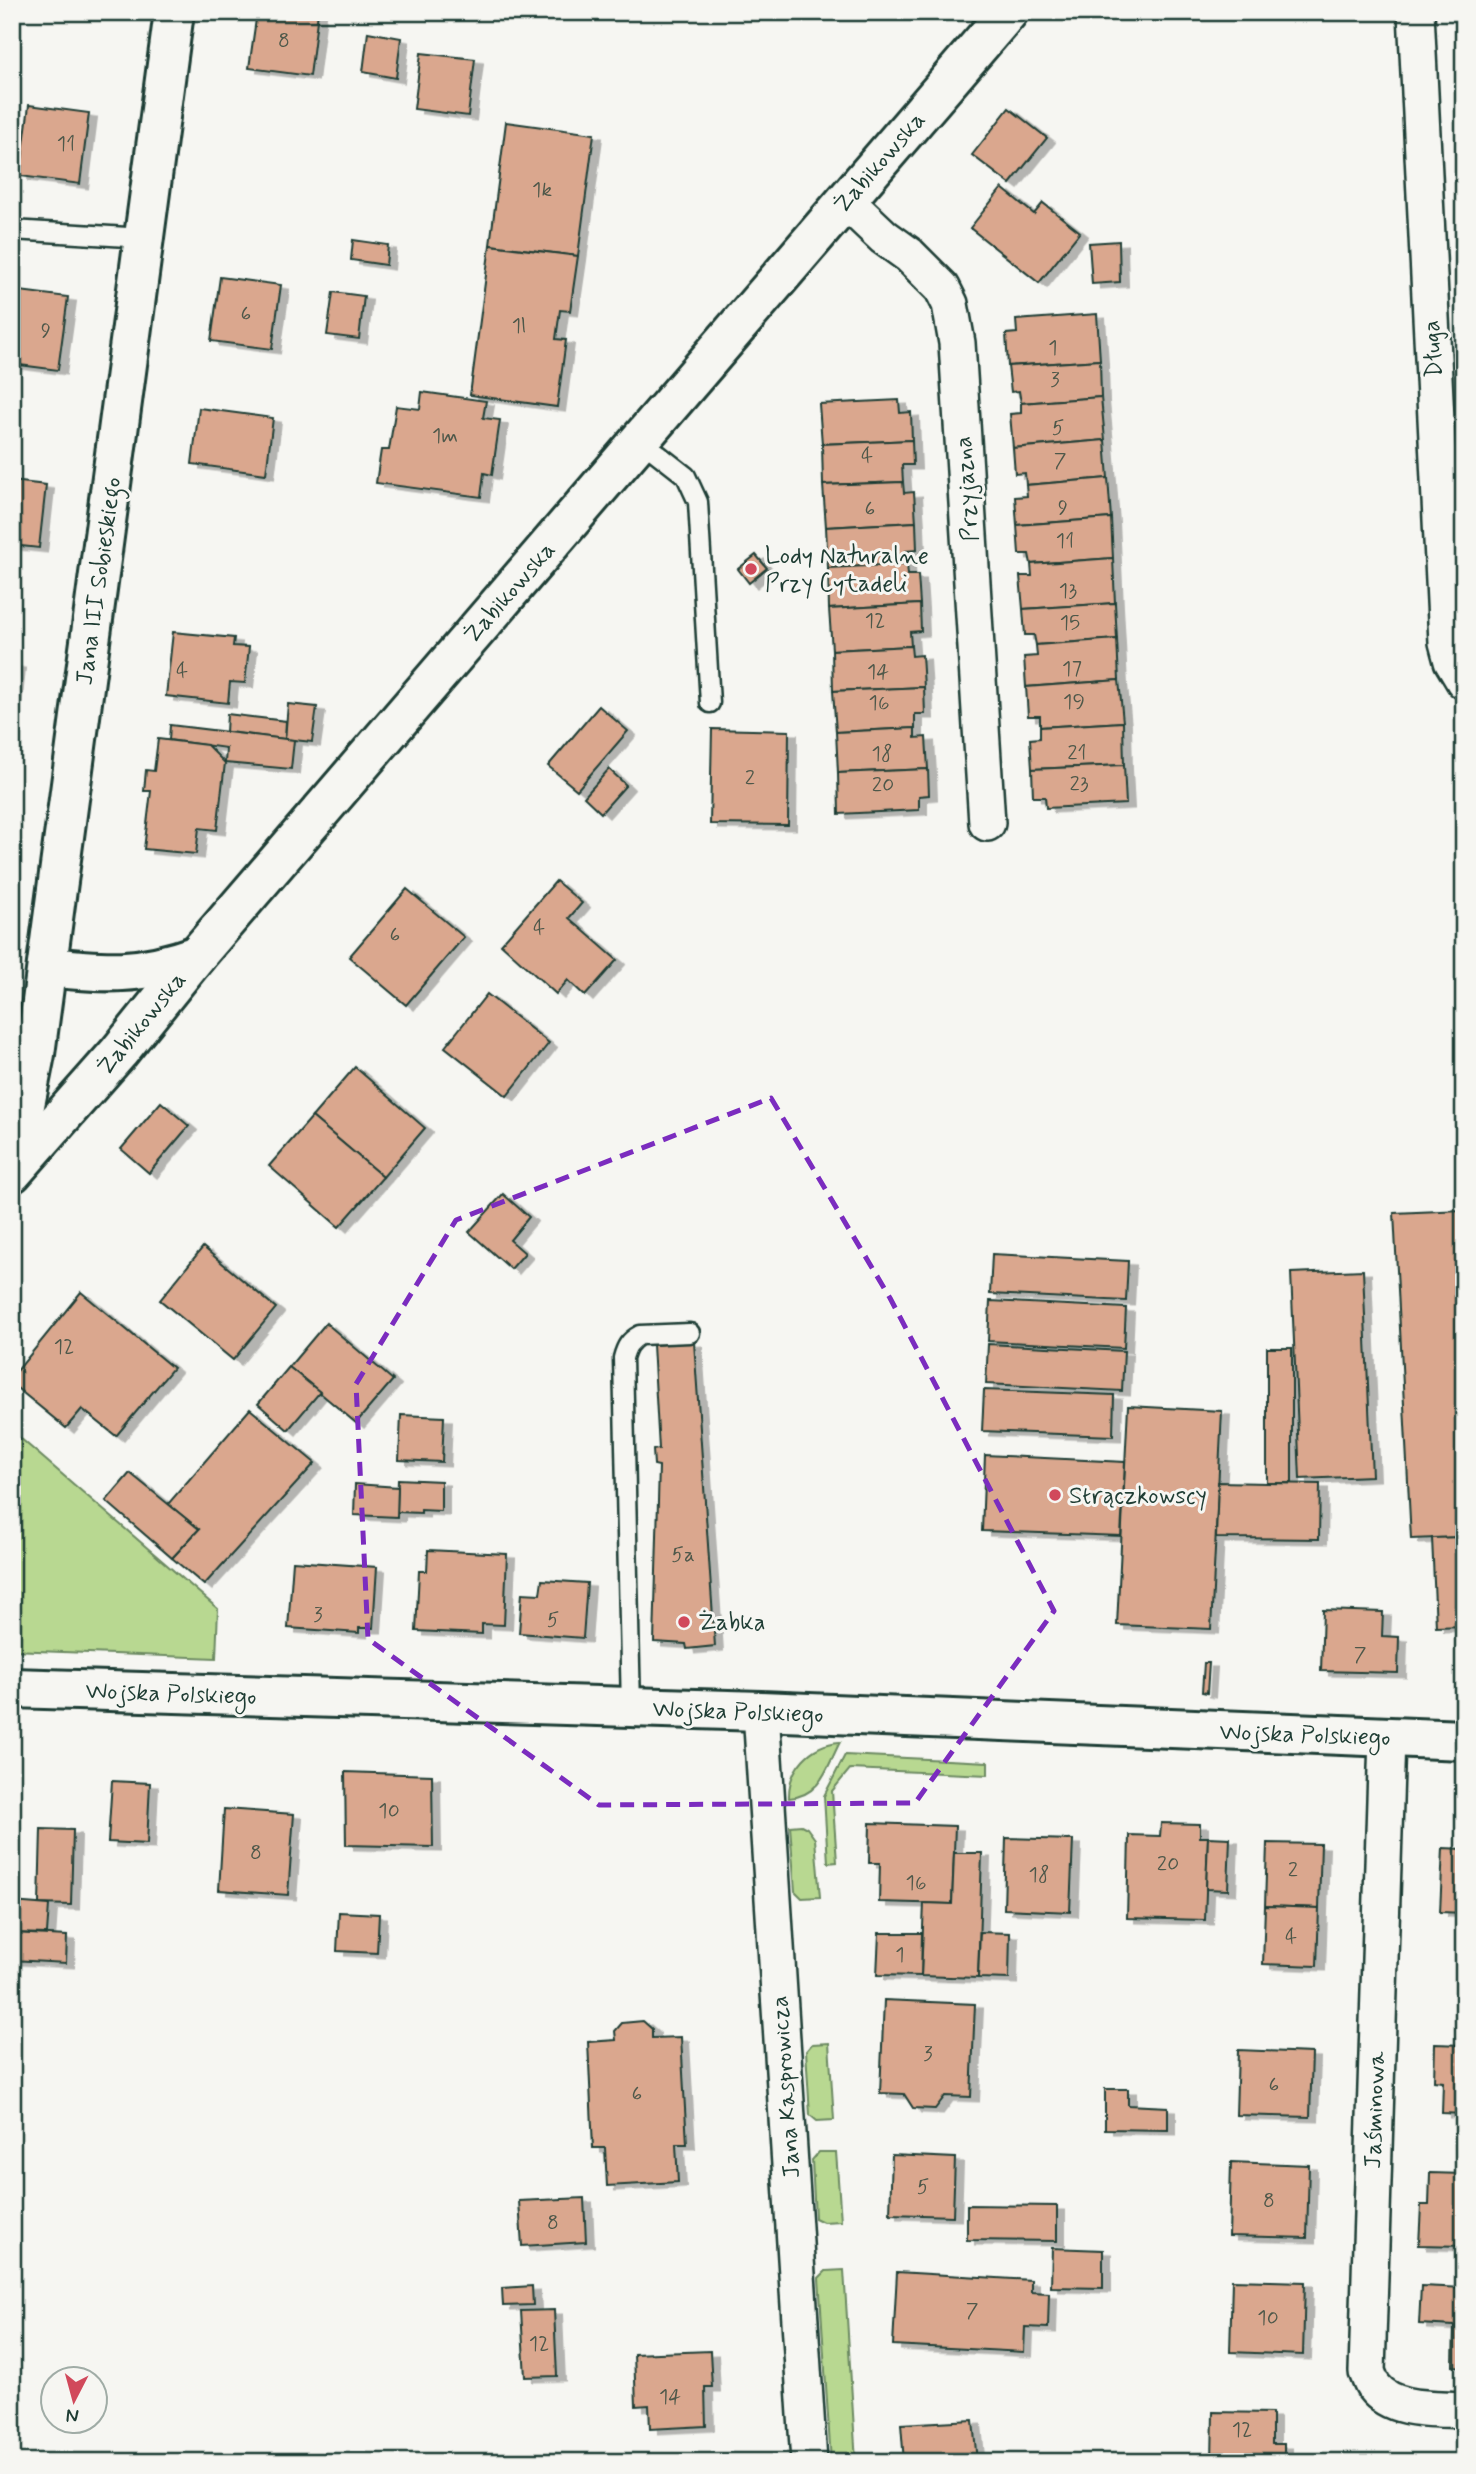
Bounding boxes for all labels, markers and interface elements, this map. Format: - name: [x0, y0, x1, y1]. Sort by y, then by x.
- house number: 8: [278, 27, 290, 55]
- street label: Żabikowska: [827, 105, 933, 220]
- house number: 11: [57, 130, 75, 158]
- house number: 1k: [532, 176, 552, 204]
- house number: 6: [241, 300, 251, 328]
- house number: 1l: [512, 312, 526, 340]
- house number: 9: [41, 317, 51, 345]
- street label: Długa: [1417, 319, 1450, 379]
- house number: 1: [1048, 334, 1058, 362]
- house number: 3: [1050, 366, 1060, 394]
- house number: 5: [1052, 414, 1064, 442]
- house number: 1m: [432, 422, 458, 450]
- street label: Przyjazna: [948, 435, 987, 543]
- house number: 4: [861, 442, 873, 470]
- house number: 7: [1054, 447, 1067, 475]
- street label: Jana III Sobieskiego: [70, 475, 132, 688]
- house number: 9: [1058, 494, 1068, 522]
- house number: 6: [865, 495, 875, 523]
- house number: 11: [1056, 527, 1074, 555]
- street label: Żabikowska: [457, 535, 563, 650]
- place label: Lody Naturalne Przy Cytadeli: [765, 541, 929, 600]
- marker: Lody Naturalne Przy Cytadeli: [743, 561, 759, 577]
- house number: 13: [1059, 577, 1077, 605]
- house number: 12: [865, 607, 885, 635]
- house number: 15: [1060, 609, 1080, 637]
- house number: 17: [1062, 655, 1082, 683]
- house number: 4: [176, 657, 188, 685]
- house number: 14: [867, 658, 889, 686]
- house number: 19: [1063, 688, 1085, 716]
- house number: 16: [869, 689, 890, 717]
- house number: 21: [1067, 739, 1087, 767]
- house number: 18: [872, 740, 892, 768]
- house number: 2: [745, 764, 755, 792]
- house number: 23: [1069, 770, 1089, 798]
- house number: 20: [872, 771, 894, 799]
- house number: 4: [533, 914, 545, 942]
- house number: 6: [390, 921, 400, 949]
- street label: Żabikowska: [91, 965, 194, 1082]
- house number: 12: [54, 1333, 74, 1361]
- place label: Strączkowscy: [1069, 1481, 1207, 1512]
- marker: Strączkowscy: [1047, 1487, 1063, 1503]
- house number: 5a: [671, 1541, 695, 1569]
- house number: 3: [313, 1601, 323, 1629]
- house number: 5: [547, 1606, 559, 1634]
- place label: Żabka: [698, 1608, 766, 1639]
- marker: Żabka: [676, 1614, 692, 1630]
- house number: 7: [1354, 1641, 1367, 1669]
- street label: Wojska Polskiego: [85, 1676, 257, 1715]
- street label: Wojska Polskiego: [652, 1694, 824, 1733]
- street label: Wojska Polskiego: [1219, 1717, 1391, 1756]
- house number: 10: [378, 1797, 400, 1825]
- house number: 8: [250, 1839, 262, 1867]
- house number: 20: [1157, 1850, 1179, 1878]
- house number: 2: [1288, 1856, 1298, 1884]
- house number: 18: [1029, 1861, 1049, 1889]
- house number: 16: [906, 1869, 927, 1897]
- house number: 4: [1285, 1923, 1297, 1951]
- house number: 1: [895, 1941, 905, 1969]
- street label: Jana Kasprowicza: [765, 1995, 808, 2179]
- house number: 3: [923, 2040, 933, 2068]
- street label: Jaśminowa: [1358, 2050, 1393, 2169]
- house number: 6: [1269, 2071, 1279, 2099]
- house number: 6: [632, 2080, 642, 2108]
- house number: 5: [917, 2173, 929, 2201]
- house number: 8: [1263, 2187, 1275, 2215]
- house number: 8: [547, 2209, 559, 2237]
- house number: 7: [966, 2297, 979, 2325]
- house number: 10: [1257, 2304, 1279, 2332]
- house number: 12: [529, 2330, 549, 2358]
- north arrow: [38, 2366, 108, 2436]
- house number: 14: [659, 2383, 681, 2411]
- text: N: [65, 2402, 80, 2429]
- house number: 12: [1232, 2416, 1252, 2444]

